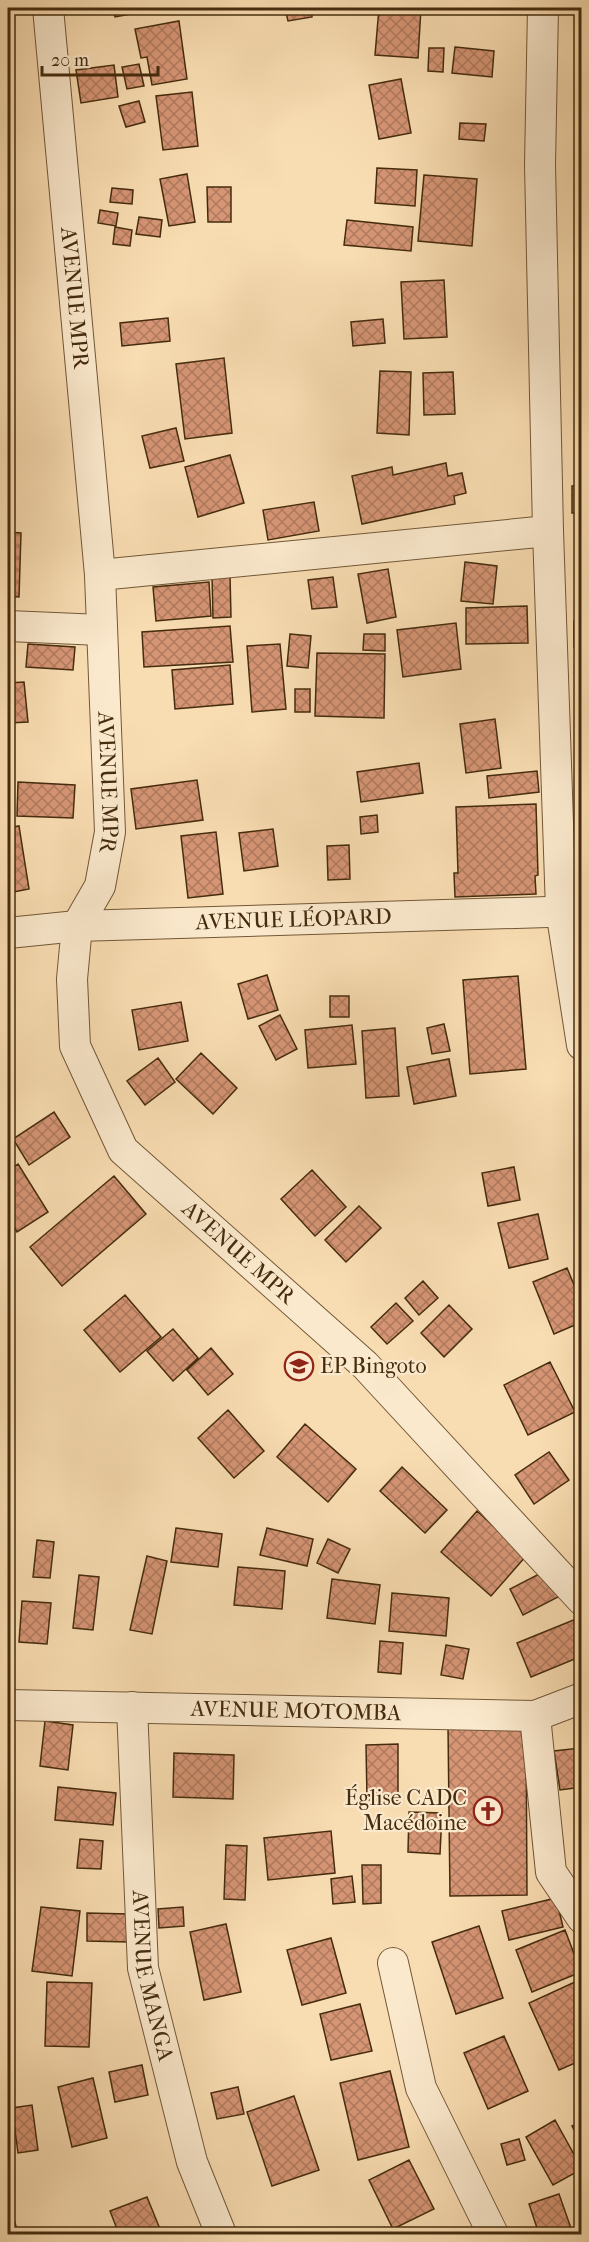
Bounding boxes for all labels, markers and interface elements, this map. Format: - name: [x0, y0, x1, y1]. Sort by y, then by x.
- scale bar: [42, 39, 158, 77]
- text: 20 m: [51, 50, 89, 71]
- street label: AVENUE MPR: [55, 225, 94, 371]
- street label: AVENUE MPR: [92, 710, 123, 856]
- street label: AVENUE LÉOPARD: [194, 904, 392, 935]
- street label: AVENUE MPR: [176, 1195, 301, 1310]
- school or university icon: EP Bingoto: [283, 1350, 315, 1382]
- place label: EP Bingoto: [320, 1353, 427, 1379]
- street label: AVENUE MOTOMBA: [189, 1696, 402, 1726]
- place label: Église CADC Macédoine: [345, 1784, 467, 1836]
- church icon: Église CADC Macédoine: [472, 1795, 504, 1827]
- street label: AVENUE MANGA: [127, 1889, 179, 2064]

